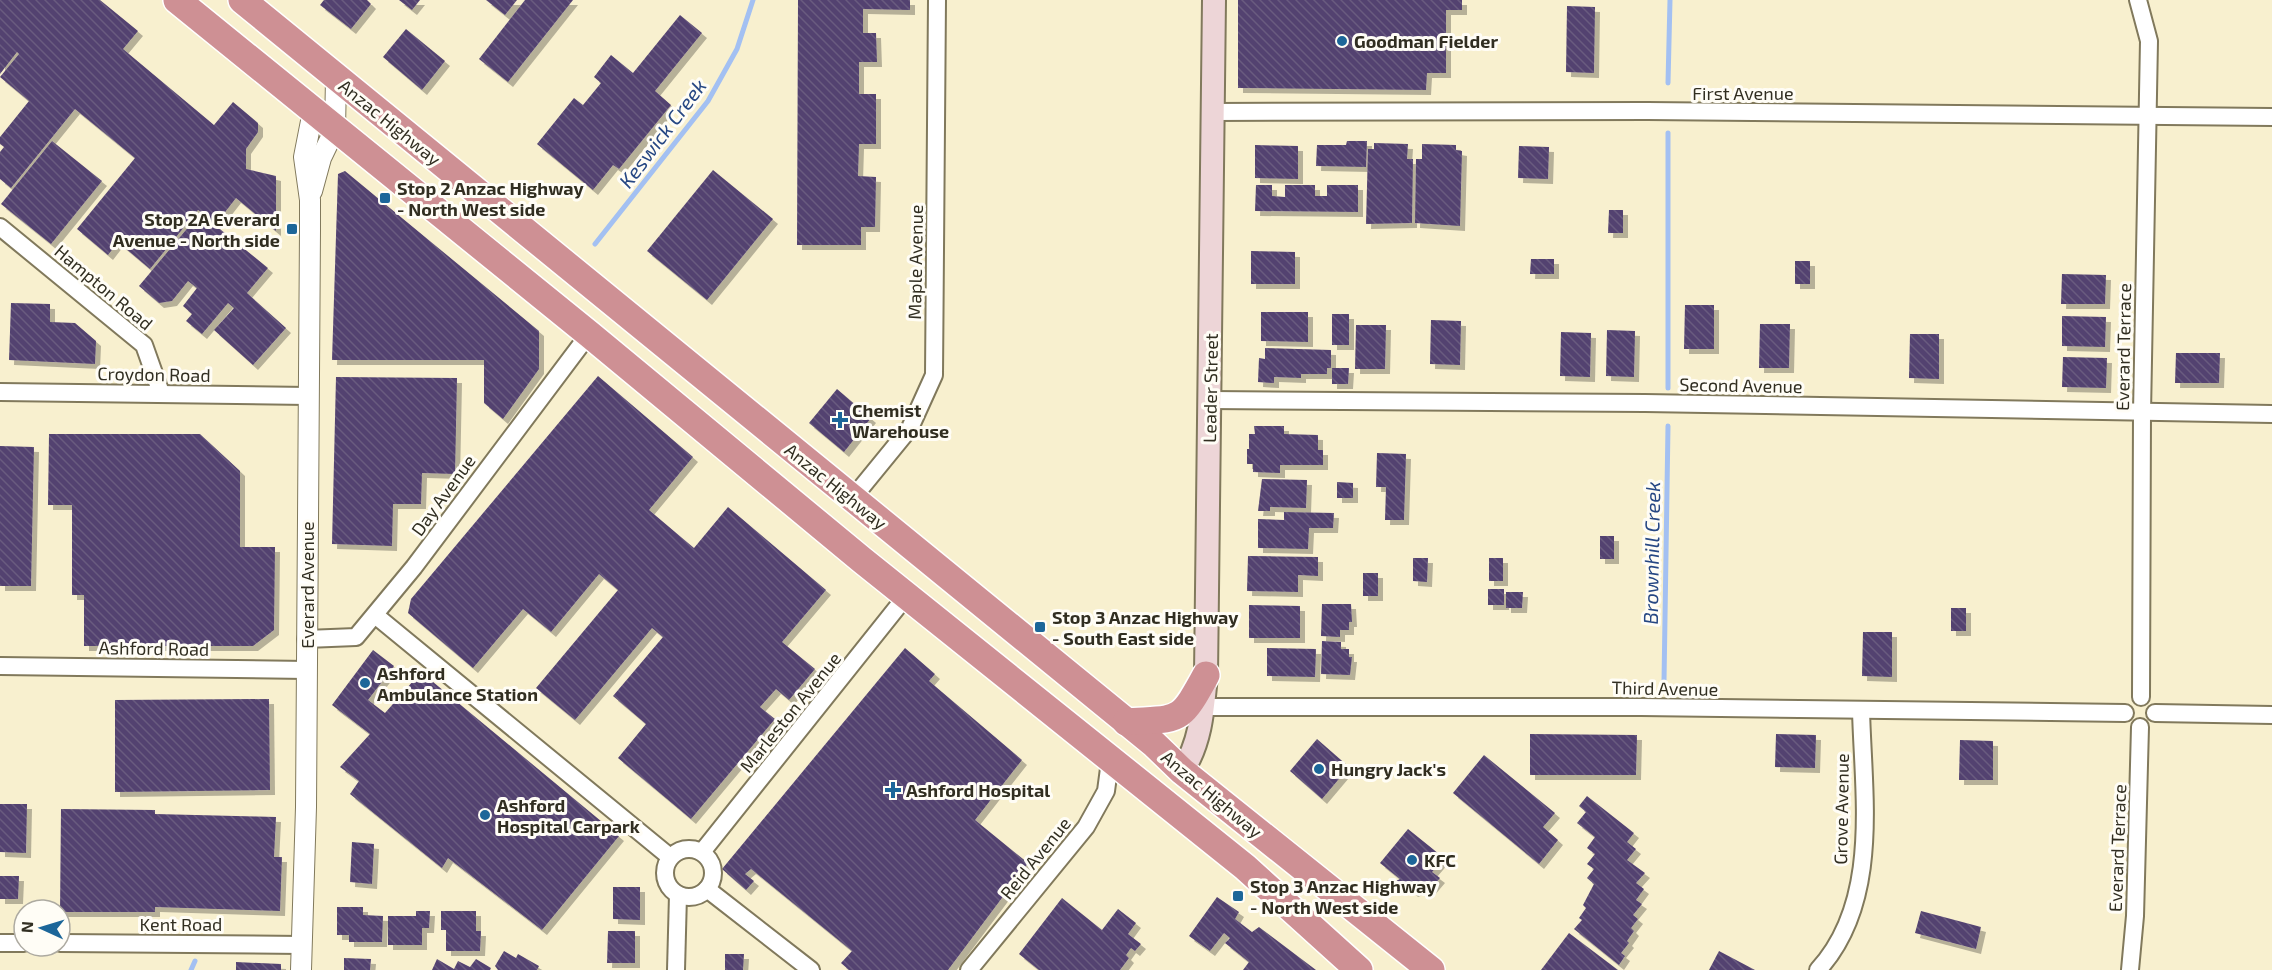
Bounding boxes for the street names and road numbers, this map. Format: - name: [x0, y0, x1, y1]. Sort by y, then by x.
- street label: Anzac Highway: [335, 74, 446, 170]
- street label: First Avenue: [1692, 82, 1794, 104]
- street label: Maple Avenue: [903, 204, 927, 320]
- street label: Hampton Road: [51, 240, 157, 334]
- street label: Everard Terrace: [2111, 283, 2135, 411]
- street label: Leader Street: [1198, 333, 1222, 443]
- street label: Croydon Road: [97, 362, 211, 386]
- street label: Second Avenue: [1679, 373, 1803, 397]
- street label: Anzac Highway: [781, 438, 892, 534]
- street label: Day Avenue: [406, 450, 480, 540]
- street label: Everard Avenue: [296, 521, 318, 649]
- street label: Ashford Road: [99, 636, 209, 660]
- street label: Marleston Avenue: [735, 647, 845, 777]
- street label: Third Avenue: [1611, 676, 1719, 700]
- street label: Anzac Highway: [1157, 745, 1267, 843]
- street label: Grove Avenue: [1829, 753, 1853, 865]
- street label: Everard Terrace: [2104, 784, 2130, 912]
- street label: Reid Avenue: [995, 812, 1075, 904]
- street label: Kent Road: [140, 913, 222, 935]

